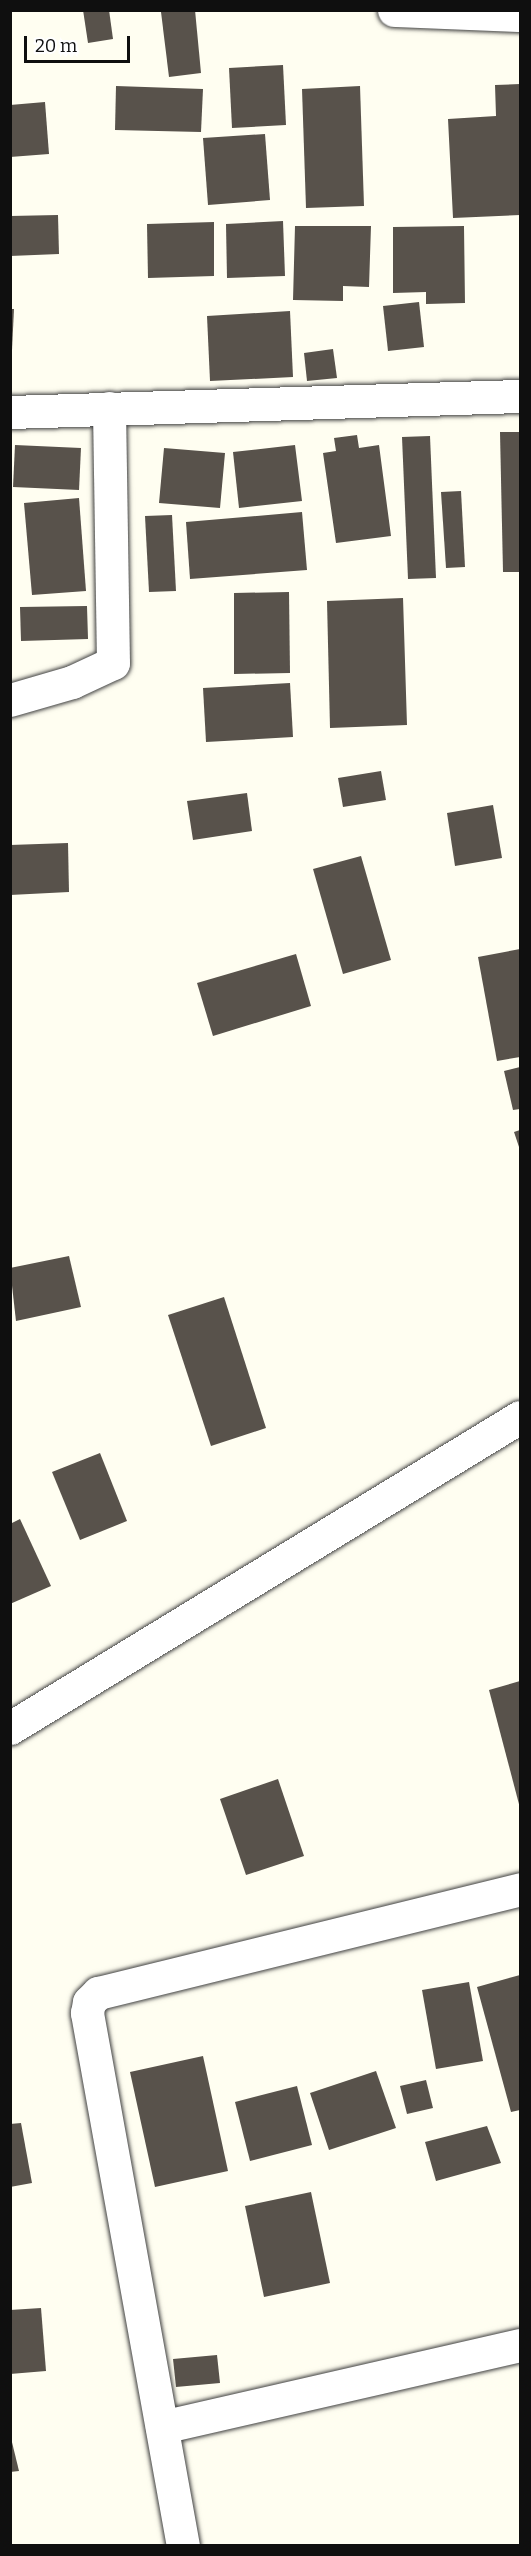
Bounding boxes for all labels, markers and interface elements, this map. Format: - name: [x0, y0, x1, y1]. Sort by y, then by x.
- scale bar: [27, 24, 134, 62]
- text: 20 m: [35, 35, 77, 57]

